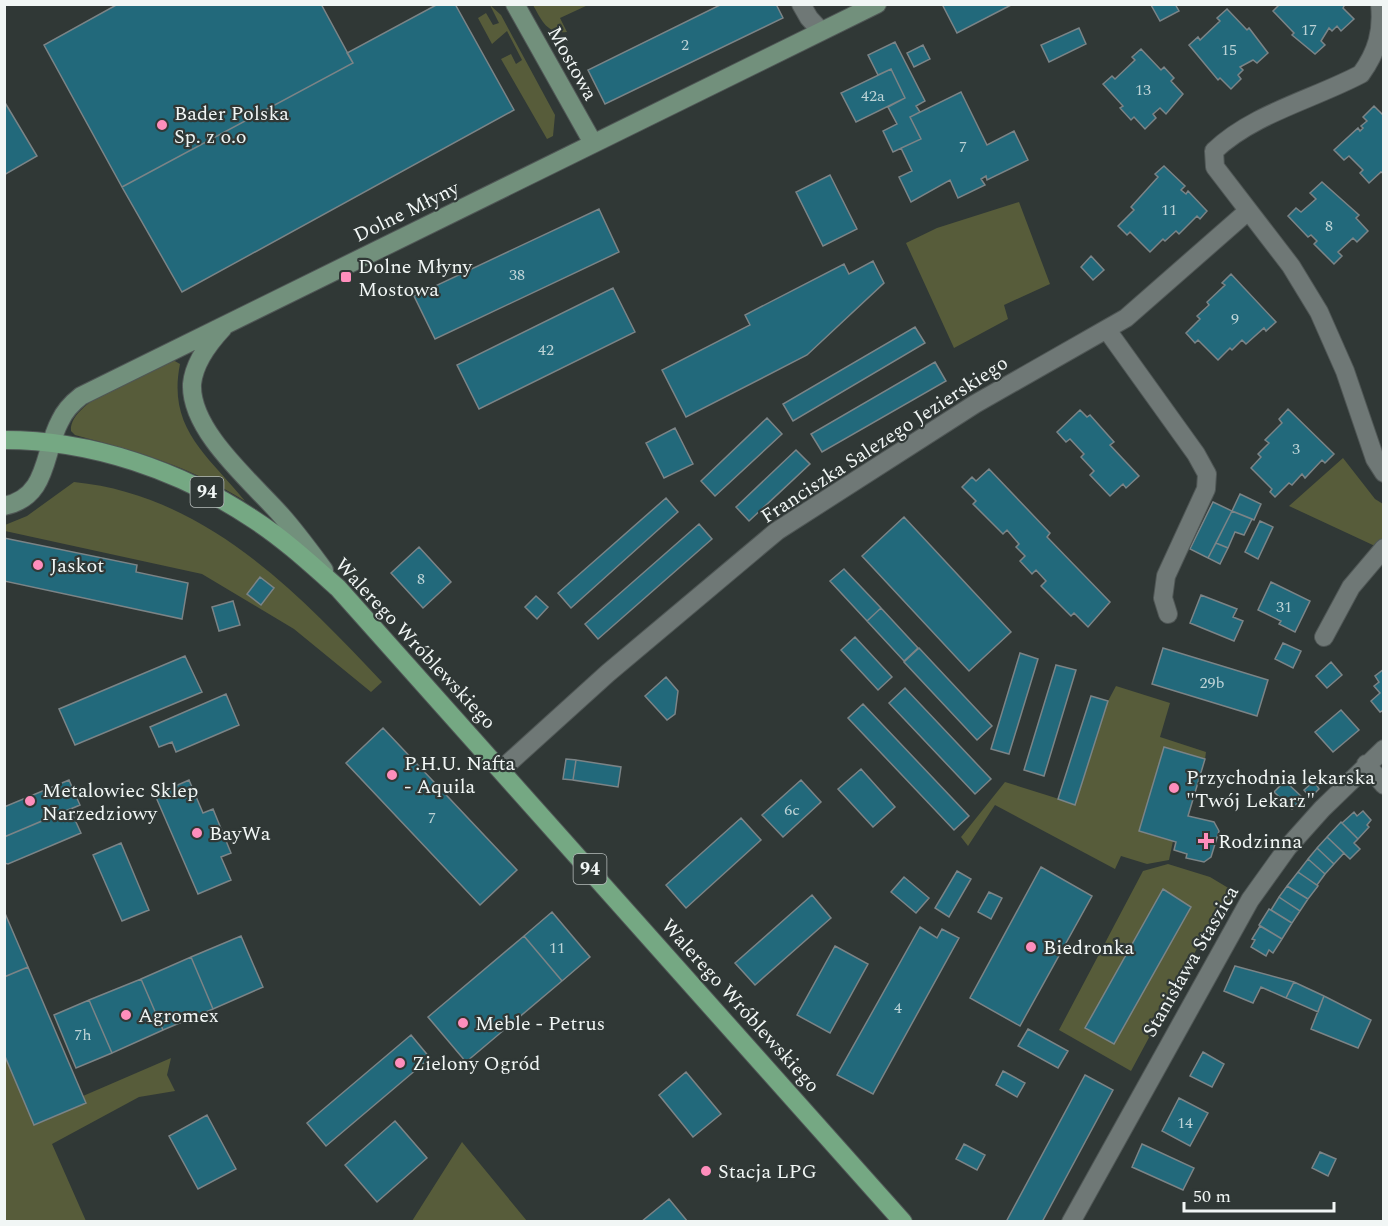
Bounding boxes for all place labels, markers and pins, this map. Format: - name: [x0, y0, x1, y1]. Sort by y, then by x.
- place label: Bader Polska Sp. z o.o: [174, 99, 289, 152]
- marker: Bader Polska Sp. z o.o: [155, 118, 169, 132]
- place label: Dolne Młyny Mostowa: [358, 252, 474, 305]
- marker: Dolne Młyny Mostowa: [339, 270, 353, 284]
- place label: Jaskot: [50, 551, 104, 581]
- marker: Jaskot: [31, 558, 45, 572]
- place label: P.H.U. Nafta - Aquila: [404, 749, 516, 802]
- place label: Przychodnia lekarska "Twój Lekarz": [1186, 763, 1375, 816]
- marker: P.H.U. Nafta - Aquila: [385, 768, 399, 782]
- place label: Metalowiec Sklep Narzedziowy: [42, 776, 198, 829]
- marker: Przychodnia lekarska "Twój Lekarz": [1167, 781, 1181, 795]
- marker: Metalowiec Sklep Narzedziowy: [23, 794, 37, 808]
- place label: BayWa: [209, 819, 271, 849]
- marker: BayWa: [190, 826, 204, 840]
- place label: Rodzinna: [1218, 827, 1302, 857]
- marker: Rodzinna: [1199, 834, 1213, 848]
- place label: Biedronka: [1043, 933, 1135, 963]
- marker: Biedronka: [1024, 940, 1038, 954]
- place label: Agromex: [138, 1001, 219, 1031]
- marker: Agromex: [119, 1008, 133, 1022]
- place label: Meble - Petrus: [475, 1009, 605, 1039]
- marker: Meble - Petrus: [456, 1016, 470, 1030]
- place label: Zielony Ogród: [412, 1049, 540, 1079]
- marker: Zielony Ogród: [393, 1056, 407, 1070]
- place label: Stacja LPG: [718, 1157, 817, 1187]
- marker: Stacja LPG: [699, 1164, 713, 1178]

